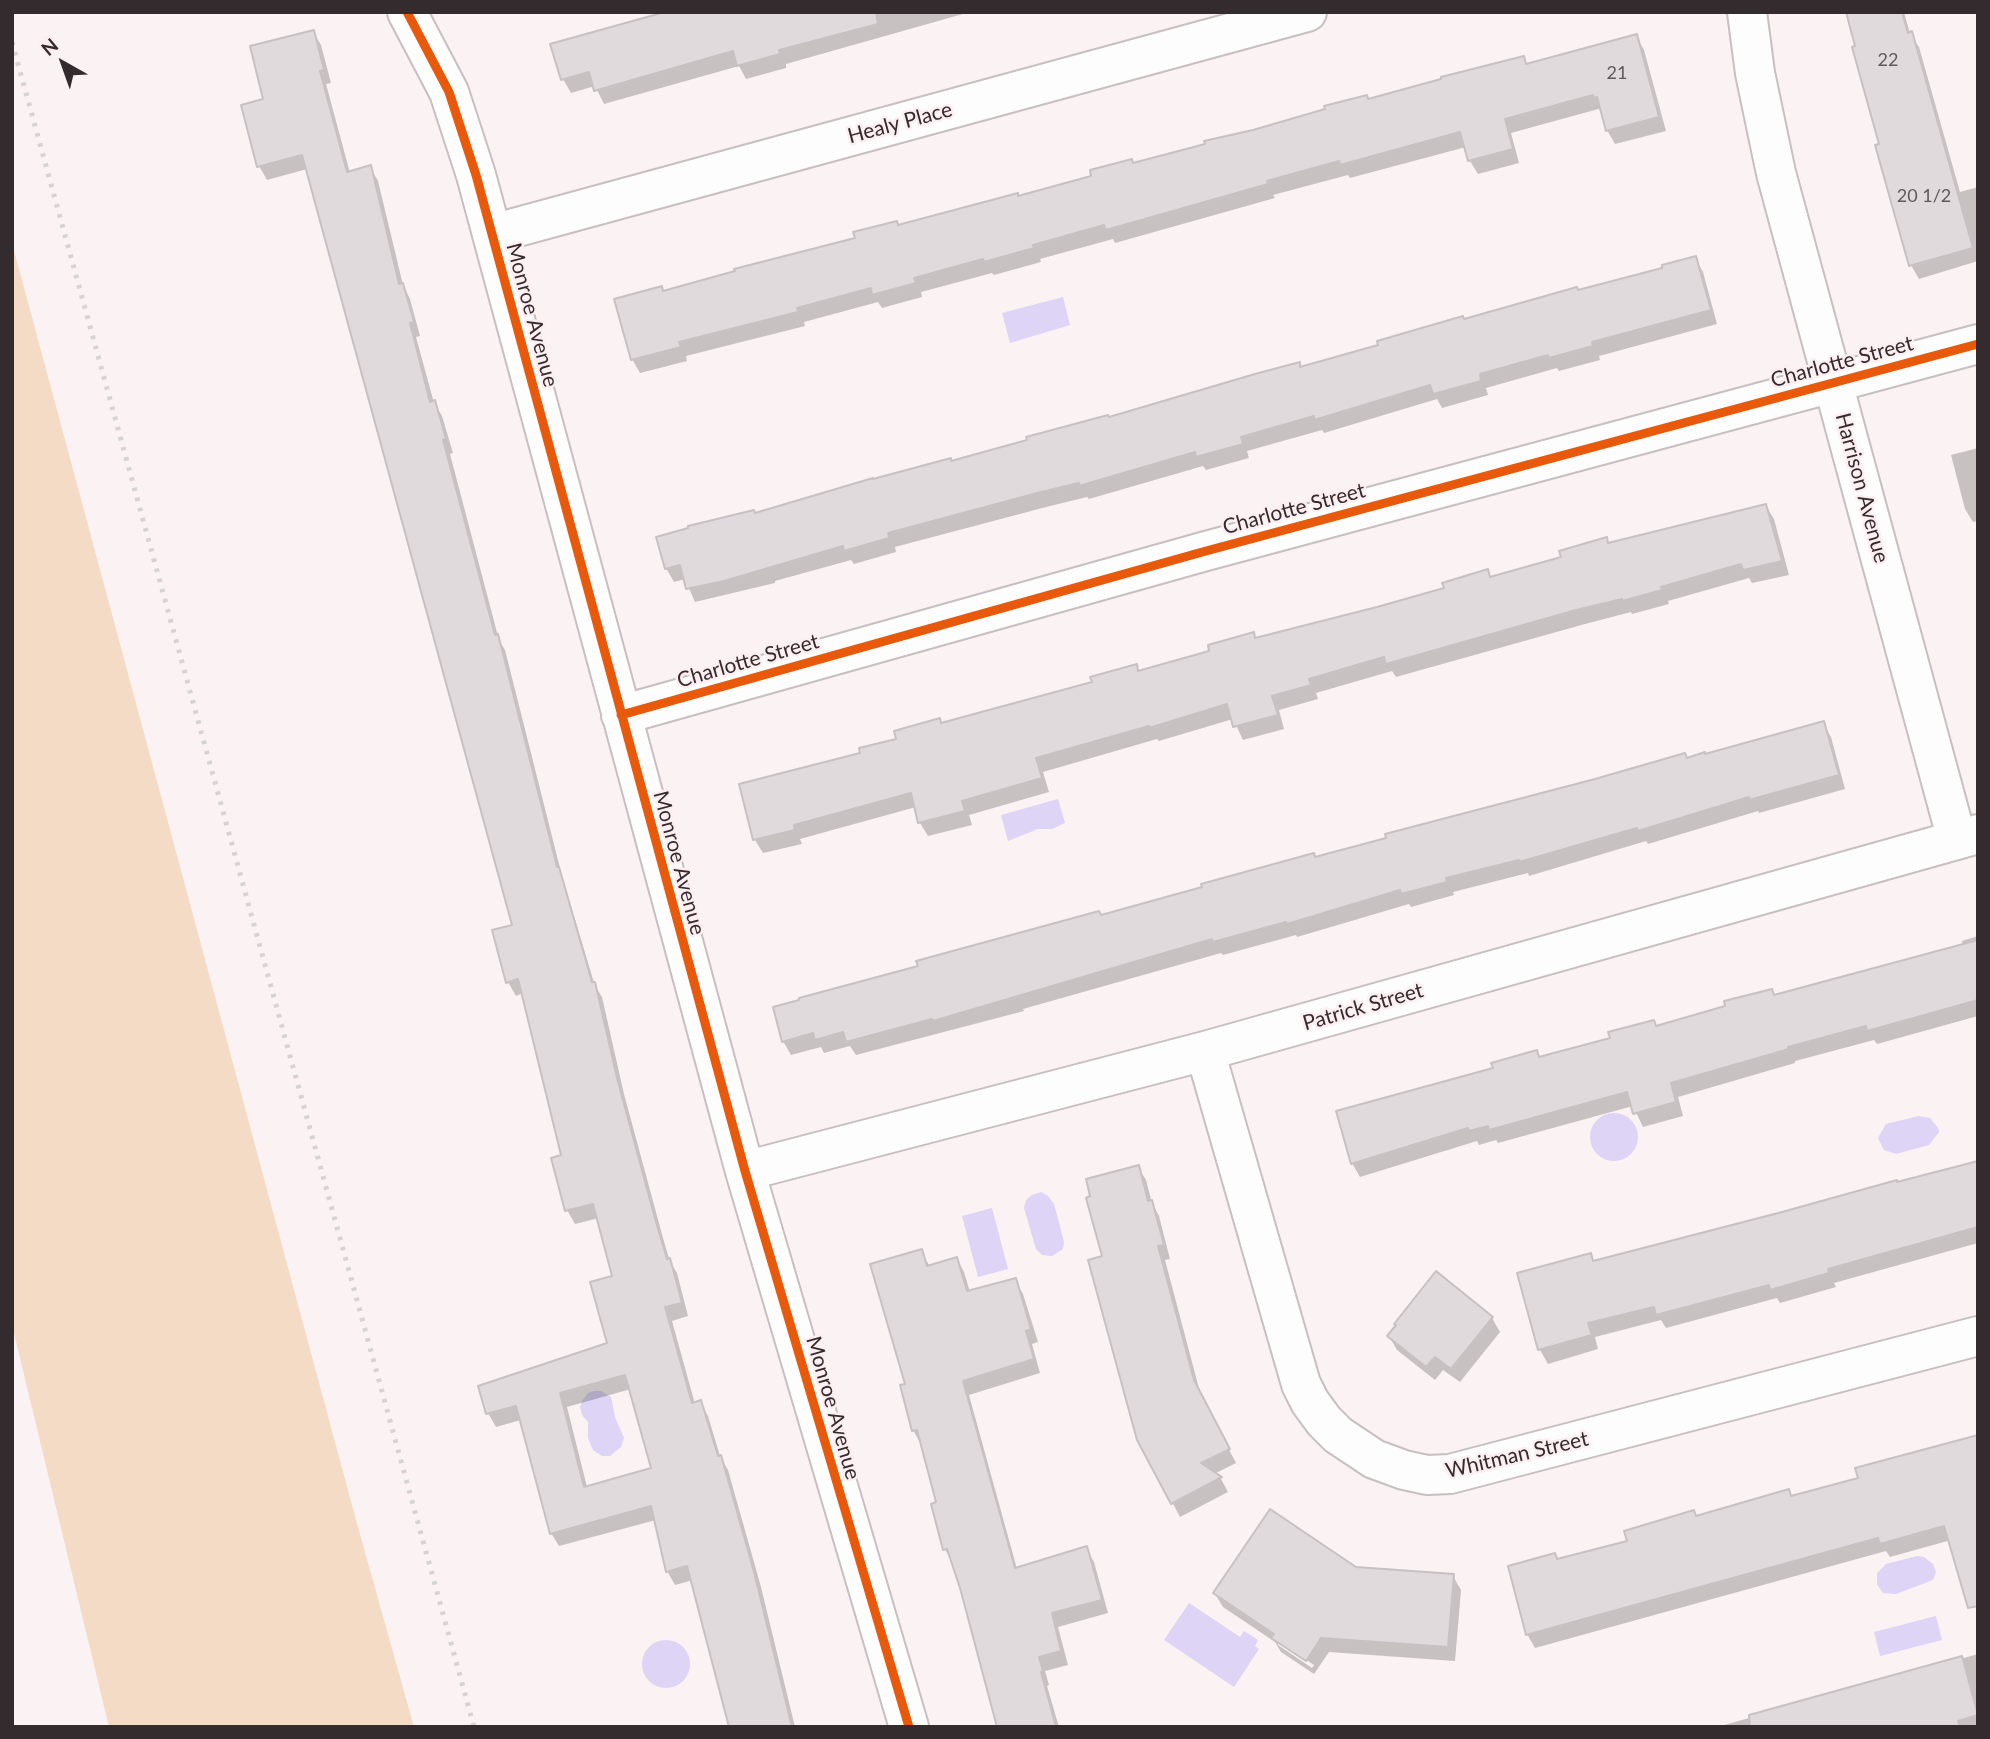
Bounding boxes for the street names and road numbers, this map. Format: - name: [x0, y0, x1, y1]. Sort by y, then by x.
- street label: Healy Place: [845, 97, 955, 149]
- street label: Monroe Avenue: [501, 240, 563, 390]
- street label: Charlotte Street: [1768, 331, 1916, 393]
- street label: Harrison Avenue: [1830, 410, 1894, 566]
- street label: Charlotte Street: [1220, 478, 1368, 540]
- street label: Charlotte Street: [674, 629, 822, 693]
- street label: Monroe Avenue: [648, 788, 710, 938]
- street label: Patrick Street: [1300, 978, 1426, 1036]
- street label: Monroe Avenue: [801, 1333, 865, 1483]
- street label: Whitman Street: [1443, 1426, 1591, 1484]

